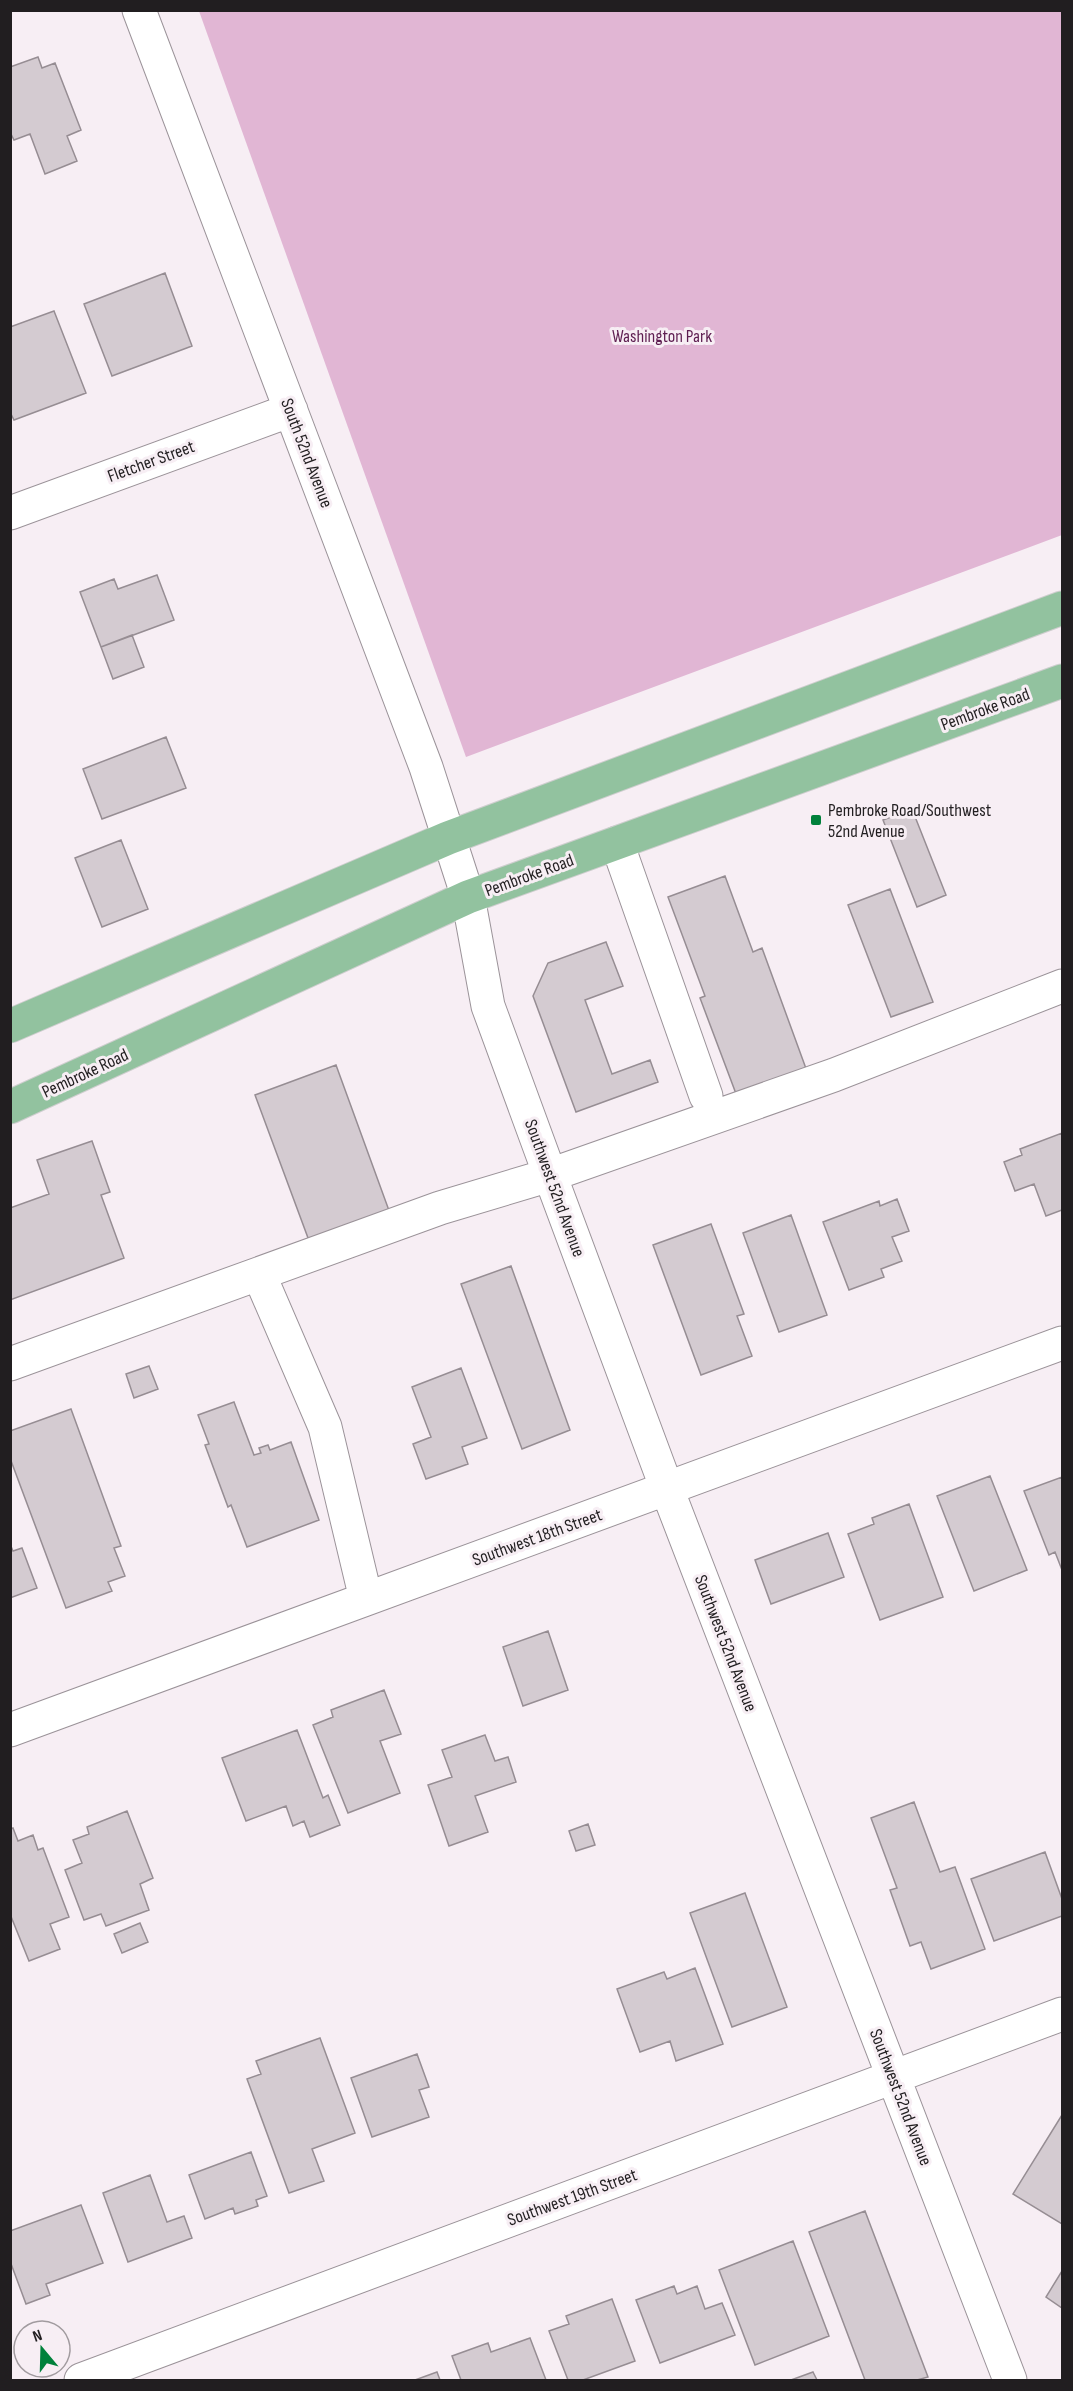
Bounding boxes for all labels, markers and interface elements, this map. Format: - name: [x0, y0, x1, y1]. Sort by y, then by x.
- park label: Washington Park: [612, 326, 712, 347]
- street label: South 52nd Avenue: [276, 396, 337, 511]
- street label: Fletcher Street: [105, 436, 198, 487]
- street label: Pembroke Road: [938, 684, 1032, 735]
- place label: Pembroke Road/Southwest 52nd Avenue: [828, 800, 992, 842]
- marker: Pembroke Road/Southwest 52nd Avenue: [809, 813, 823, 827]
- street label: Pembroke Road: [482, 850, 576, 901]
- street label: Pembroke Road: [39, 1044, 132, 1103]
- street label: Southwest 52nd Avenue: [520, 1117, 589, 1260]
- street label: Southwest 18th Street: [470, 1504, 605, 1571]
- street label: Southwest 52nd Avenue: [690, 1572, 761, 1714]
- street label: Southwest 52nd Avenue: [865, 2026, 936, 2168]
- street label: Southwest 19th Street: [504, 2164, 640, 2231]
- north arrow: [12, 2319, 72, 2379]
- text: N: [30, 2326, 45, 2347]

